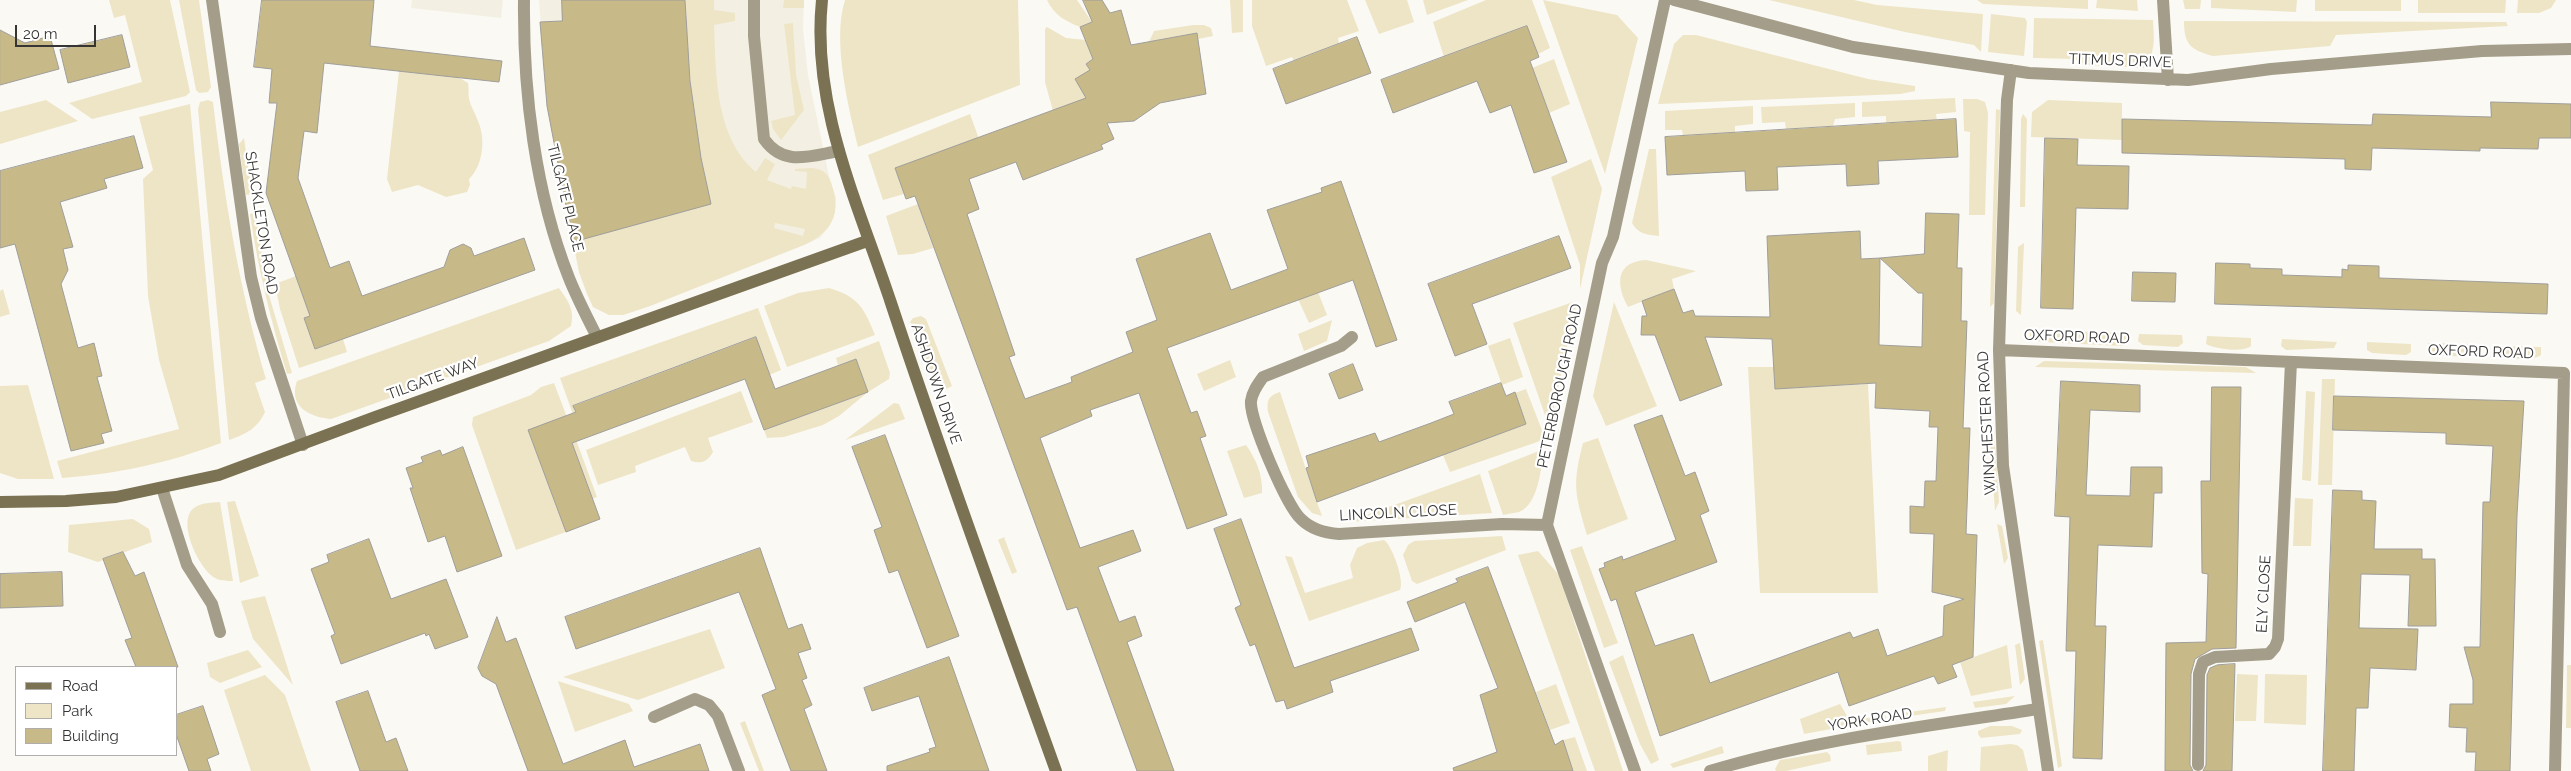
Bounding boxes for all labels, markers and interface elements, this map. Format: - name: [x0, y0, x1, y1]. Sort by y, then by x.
- scale bar: [18, 15, 99, 47]
- text: 20 m: [23, 25, 58, 43]
- street label: TITMUS DRIVE: [2068, 50, 2172, 72]
- street label: TILGATE PLACE: [543, 142, 587, 254]
- street label: SHACKLETON ROAD: [241, 150, 281, 296]
- street label: PETERBOROUGH ROAD: [1534, 302, 1586, 470]
- street label: ASHDOWN DRIVE: [907, 321, 965, 447]
- street label: OXFORD ROAD: [2024, 326, 2130, 348]
- street label: OXFORD ROAD: [2428, 341, 2534, 363]
- street label: WINCHESTER ROAD: [1974, 351, 2000, 495]
- street label: TILGATE WAY: [385, 354, 481, 404]
- street label: LINCOLN CLOSE: [1339, 501, 1457, 525]
- street label: ELY CLOSE: [2253, 555, 2275, 633]
- legend: [15, 666, 178, 756]
- text: Road: [62, 677, 98, 695]
- text: Park: [62, 702, 93, 720]
- street label: YORK ROAD: [1827, 704, 1913, 736]
- text: Building: [62, 727, 119, 745]

